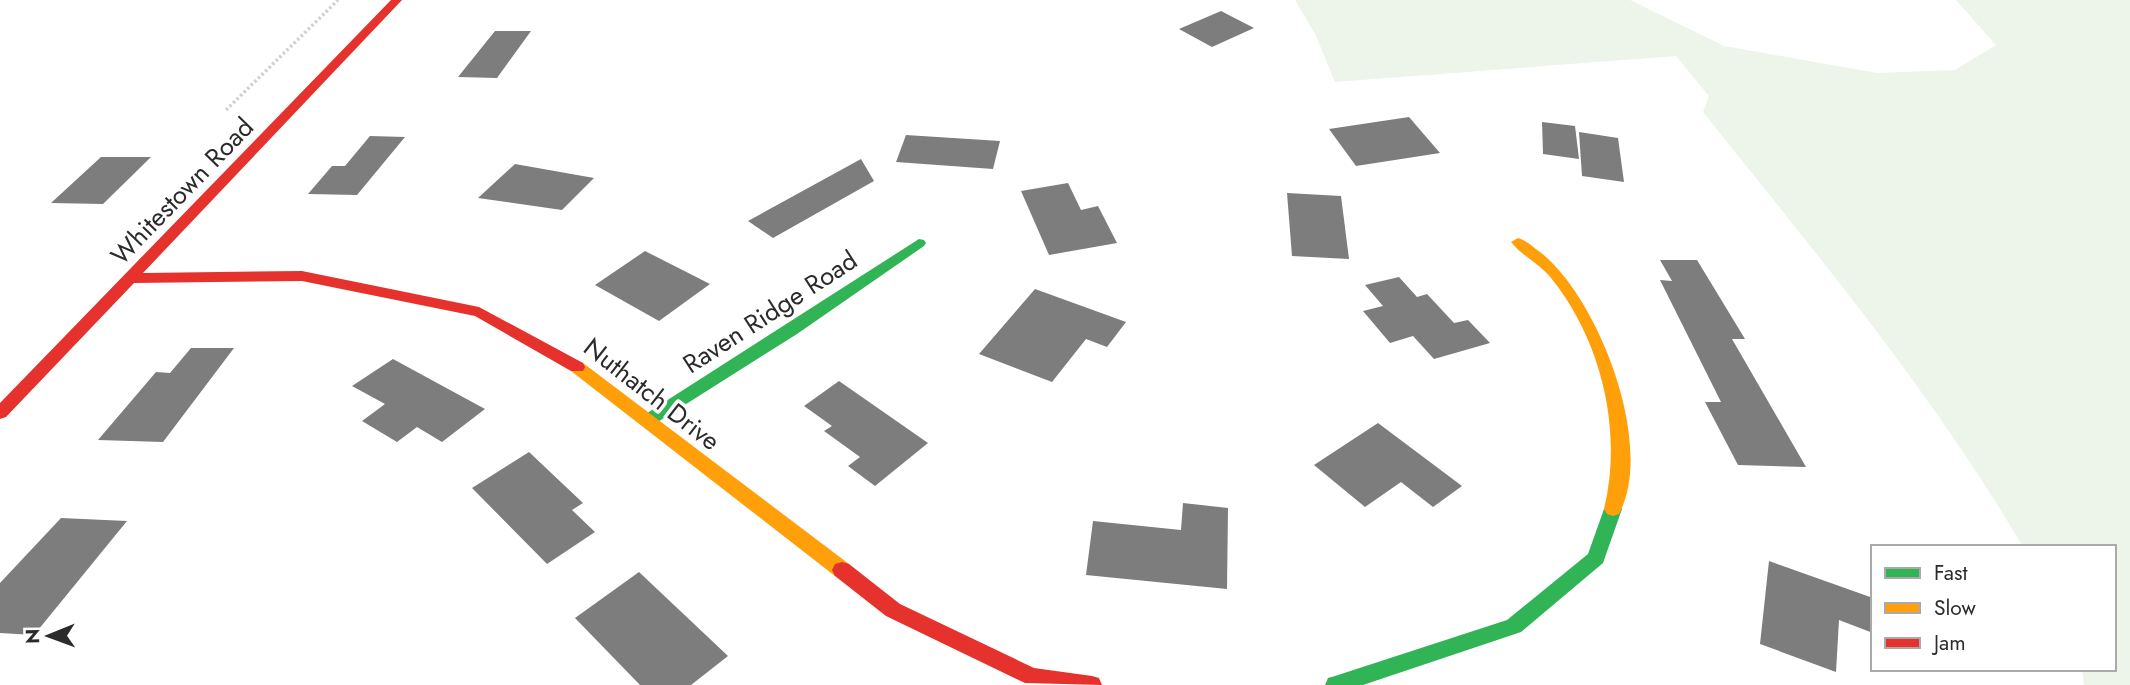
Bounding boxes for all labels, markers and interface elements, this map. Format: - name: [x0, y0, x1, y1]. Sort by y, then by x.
- street label: Whitestown Road: [102, 109, 262, 273]
- street label: Raven Ridge Road: [675, 241, 865, 383]
- street label: Nuthatch Drive: [576, 329, 728, 459]
- legend: [1871, 545, 2116, 671]
- text: Fast: [1934, 558, 1967, 588]
- text: Slow: [1934, 593, 1976, 623]
- north arrow: [14, 601, 84, 671]
- text: Jam: [1931, 628, 1966, 658]
- text: N: [19, 629, 46, 644]

